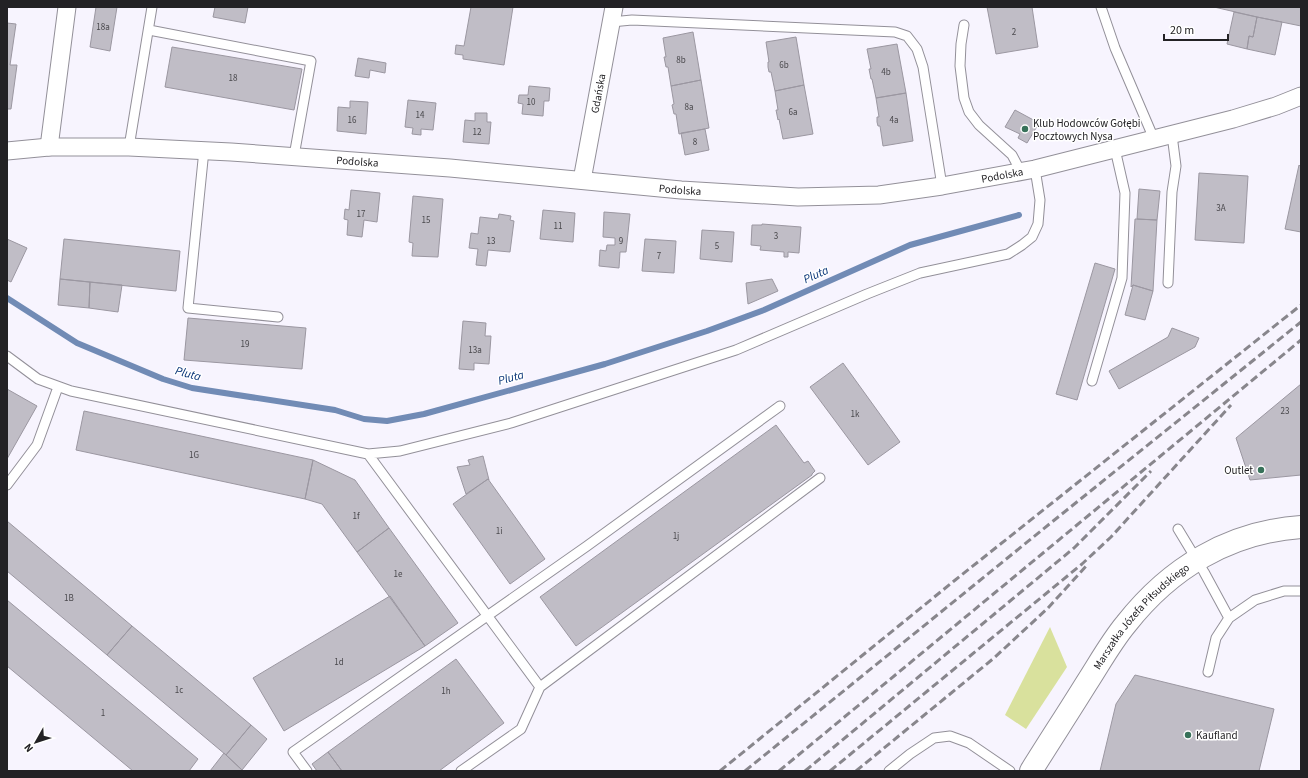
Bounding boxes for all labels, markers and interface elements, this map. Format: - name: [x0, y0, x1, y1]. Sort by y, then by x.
- scale bar: [1164, 16, 1228, 42]
- house number: 18a: [96, 21, 110, 34]
- text: 20 m: [1170, 22, 1194, 39]
- house number: 2: [1012, 26, 1017, 39]
- house number: 8b: [676, 54, 686, 67]
- house number: 6b: [779, 59, 789, 72]
- house number: 4b: [881, 66, 891, 79]
- house number: 18: [229, 72, 238, 85]
- street label: Gdańska: [587, 72, 609, 114]
- house number: 10: [527, 96, 536, 109]
- house number: 8a: [684, 101, 694, 114]
- house number: 6a: [788, 106, 798, 119]
- house number: 14: [416, 109, 425, 122]
- house number: 16: [348, 114, 357, 127]
- house number: 4a: [889, 114, 899, 127]
- place label: Klub Hodowców Gołębi Pocztowych Nysa: [1033, 116, 1141, 144]
- marker: Klub Hodowców Gołębi Pocztowych Nysa: [1020, 124, 1030, 134]
- house number: 12: [473, 126, 482, 139]
- house number: 8: [693, 136, 698, 149]
- street label: Podolska: [336, 152, 379, 170]
- street label: Podolska: [980, 164, 1024, 186]
- street label: Podolska: [658, 180, 702, 199]
- house number: 3A: [1216, 202, 1226, 215]
- house number: 17: [357, 208, 366, 221]
- house number: 15: [422, 214, 431, 227]
- house number: 11: [554, 220, 562, 233]
- house number: 3: [774, 230, 779, 243]
- house number: 13: [487, 235, 496, 248]
- house number: 9: [619, 235, 624, 248]
- house number: 5: [715, 240, 720, 253]
- house number: 7: [657, 250, 662, 263]
- water label: Pluta: [801, 262, 832, 288]
- house number: 19: [241, 338, 250, 351]
- house number: 13a: [468, 344, 482, 357]
- water label: Pluta: [173, 362, 203, 386]
- water label: Pluta: [496, 366, 526, 390]
- house number: 23: [1281, 405, 1290, 418]
- house number: 1k: [851, 408, 860, 421]
- house number: 1G: [189, 449, 199, 462]
- place label: Outlet: [1224, 463, 1253, 478]
- marker: Outlet: [1256, 465, 1266, 475]
- house number: 1f: [352, 510, 360, 523]
- house number: 1i: [496, 525, 502, 538]
- house number: 1j: [673, 530, 679, 543]
- street label: Marszałka Józefa Piłsudskiego: [1090, 560, 1192, 672]
- house number: 1e: [394, 568, 403, 581]
- house number: 1B: [64, 592, 74, 605]
- house number: 1d: [334, 656, 344, 669]
- house number: 1c: [175, 684, 183, 697]
- house number: 1h: [441, 685, 451, 698]
- house number: 1: [101, 707, 105, 720]
- north arrow: [16, 722, 56, 762]
- place label: Kaufland: [1196, 728, 1238, 743]
- marker: Kaufland: [1183, 730, 1193, 740]
- text: N: [20, 740, 37, 756]

